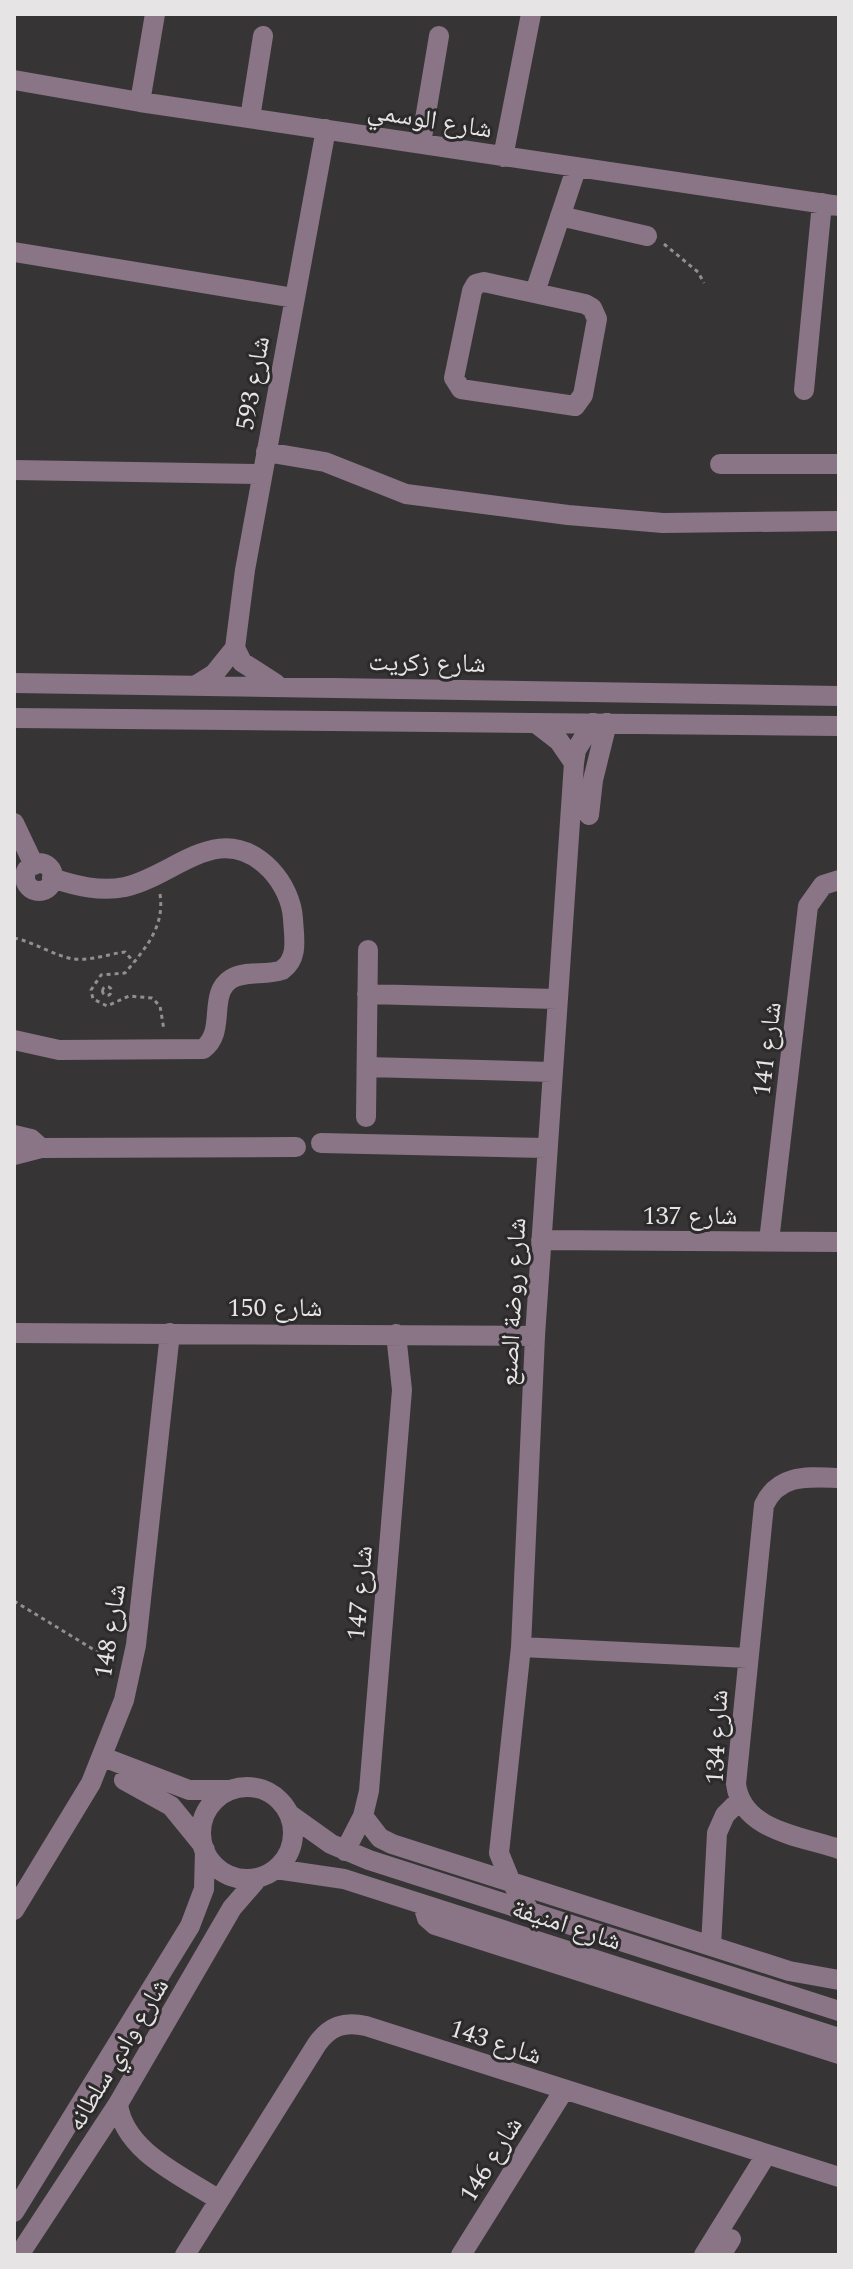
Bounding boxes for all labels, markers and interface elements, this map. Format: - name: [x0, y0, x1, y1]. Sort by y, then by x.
- street label: شارع الوسمي: [365, 90, 495, 150]
- street label: شارع 593: [225, 333, 281, 433]
- street label: شارع زكريت: [368, 642, 486, 684]
- street label: شارع 141: [741, 1000, 793, 1099]
- street label: شارع 137: [643, 1196, 737, 1236]
- street label: شارع روضة الصنع: [489, 1217, 537, 1387]
- street label: شارع 150: [228, 1288, 322, 1328]
- street label: شارع 147: [336, 1544, 384, 1642]
- street label: شارع 148: [83, 1581, 137, 1681]
- street label: شارع 134: [695, 1689, 739, 1786]
- street label: شارع امنيفة: [507, 1889, 626, 1961]
- street label: شارع وادي سلطانه: [56, 1970, 180, 2139]
- street label: شارع 143: [444, 2008, 547, 2076]
- street label: شارع 146: [449, 2109, 533, 2210]

